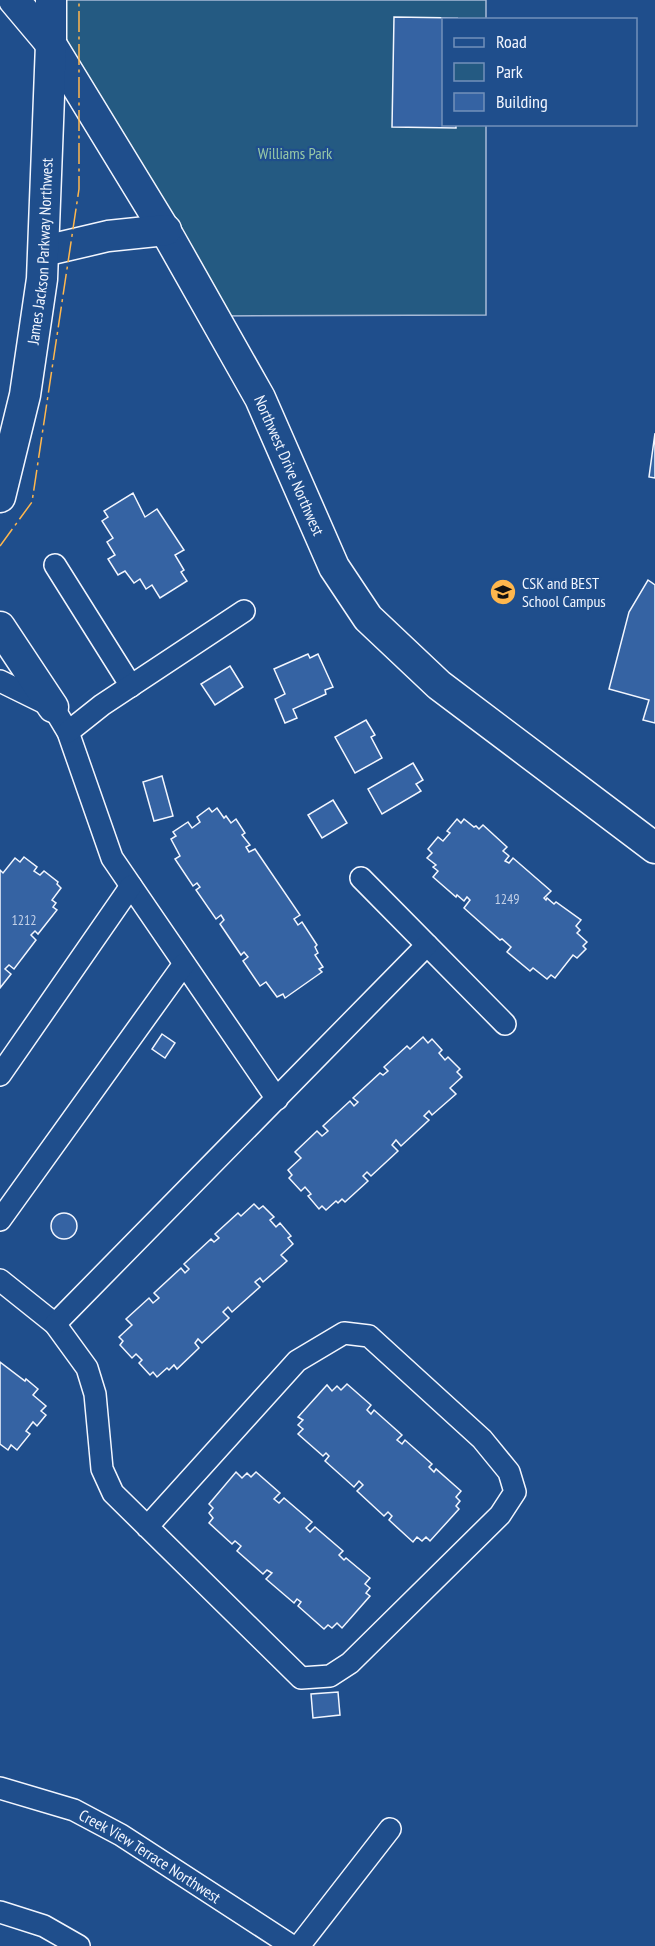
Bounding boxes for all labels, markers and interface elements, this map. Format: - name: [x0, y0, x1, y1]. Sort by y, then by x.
- legend: [442, 18, 637, 126]
- text: Road: [496, 30, 527, 53]
- text: Park: [496, 60, 523, 83]
- text: Building: [496, 90, 548, 113]
- park label: Williams Park: [258, 143, 333, 163]
- street label: James Jackson Parkway Northwest: [22, 157, 57, 347]
- street label: Northwest Drive Northwest: [250, 392, 329, 539]
- place label: CSK and BEST School Campus: [522, 573, 606, 611]
- school or university icon: CSK and BEST School Campus: [488, 577, 518, 607]
- house number: 1249: [494, 890, 520, 908]
- house number: 1212: [11, 911, 37, 929]
- street label: Creek View Terrace Northwest: [76, 1805, 225, 1908]

